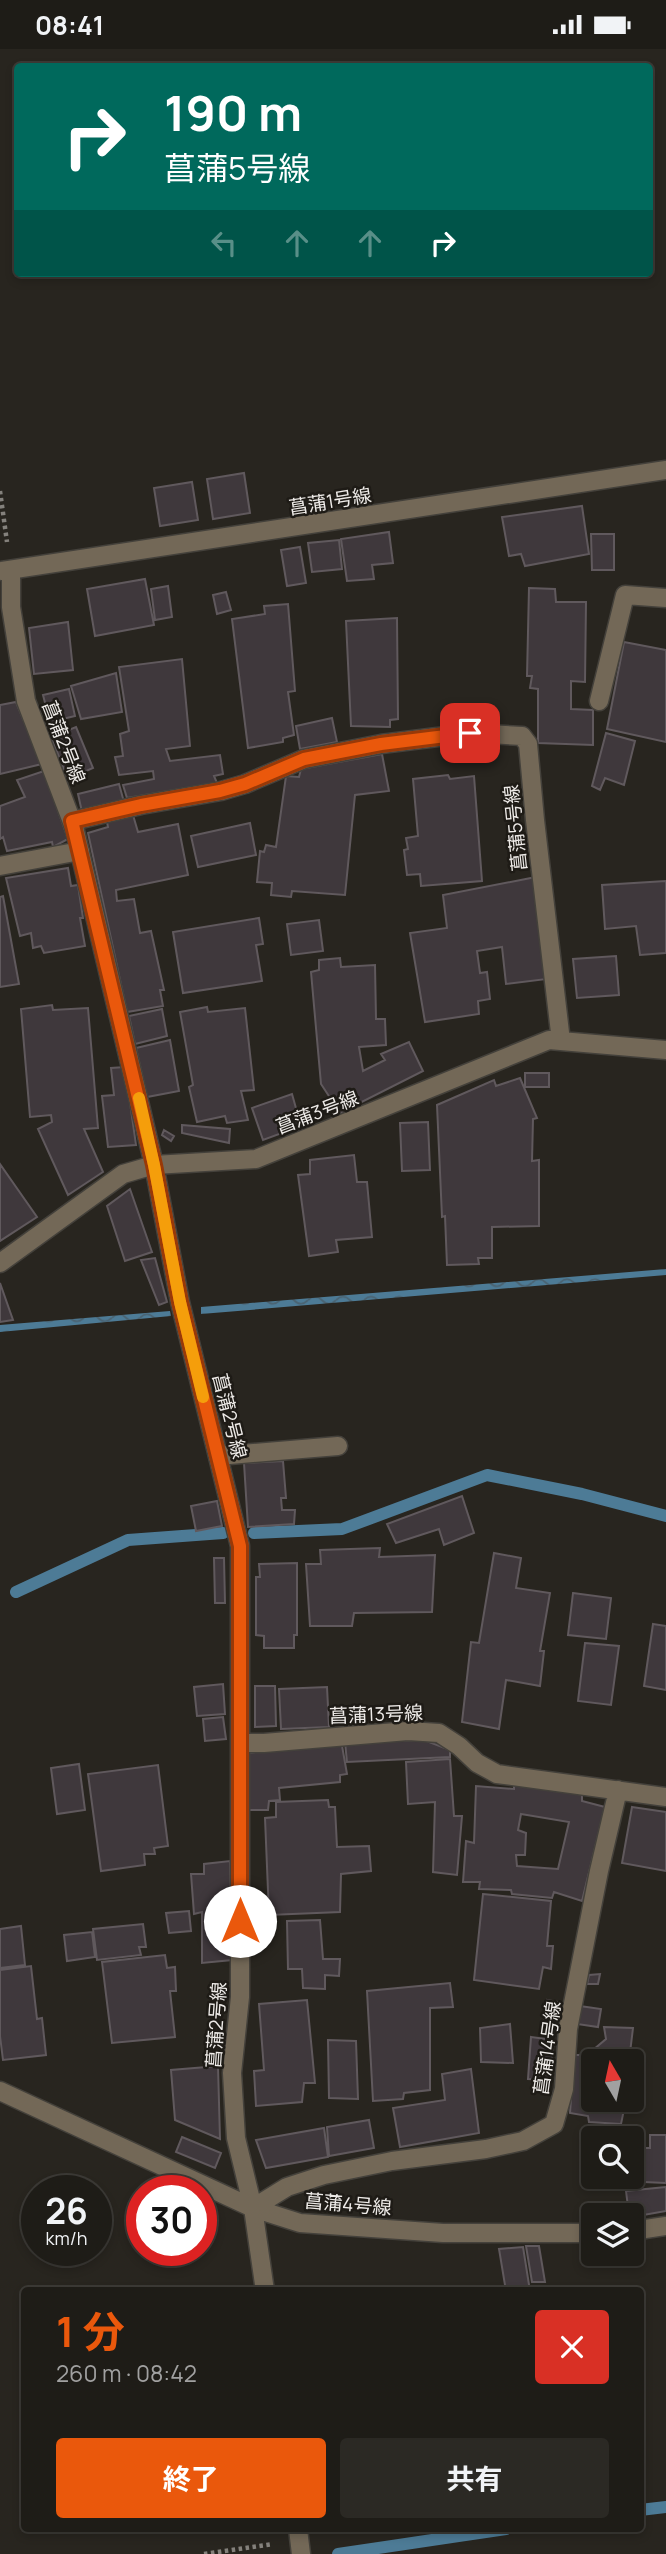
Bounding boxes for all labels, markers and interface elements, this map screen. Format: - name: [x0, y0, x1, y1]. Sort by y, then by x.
- text: 08:41: [35, 7, 104, 43]
- text: 190 m: [164, 79, 302, 146]
- icon: right: [49, 91, 140, 182]
- text: 菖蒲5号線: [164, 146, 310, 190]
- icon: left: [205, 224, 243, 262]
- icon: ahead: [278, 224, 316, 262]
- icon: ahead: [351, 224, 389, 262]
- icon: right: [424, 224, 462, 262]
- street label: 菖蒲1号線: [287, 482, 373, 520]
- street label: 菖蒲2号線: [36, 697, 92, 787]
- pin: [440, 703, 500, 763]
- icon: arrive: [451, 714, 489, 752]
- street label: 菖蒲5号線: [498, 783, 532, 873]
- street label: 菖蒲3号線: [272, 1084, 362, 1140]
- street label: 菖蒲2号線: [207, 1371, 253, 1461]
- street label: 菖蒲13号線: [329, 1699, 423, 1729]
- position arrow: [203, 1884, 277, 1958]
- street label: 菖蒲2号線: [200, 1981, 232, 2069]
- street label: 菖蒲14号線: [528, 1999, 566, 2097]
- north arrow: [581, 2049, 644, 2112]
- map controls: [581, 2049, 644, 2266]
- button: search: [581, 2126, 644, 2189]
- speed limit sign: 30: [126, 2175, 217, 2266]
- text: 26: [45, 2187, 88, 2235]
- street label: 菖蒲4号線: [303, 2187, 393, 2221]
- button: layers: [581, 2203, 644, 2266]
- text: km/h: [46, 2226, 87, 2250]
- text: 1 分: [56, 2302, 125, 2360]
- button: close: [535, 2310, 609, 2384]
- text: 260 m · 08:42: [56, 2357, 197, 2389]
- button: 終了: [56, 2438, 326, 2518]
- button: 共有: [340, 2438, 609, 2518]

